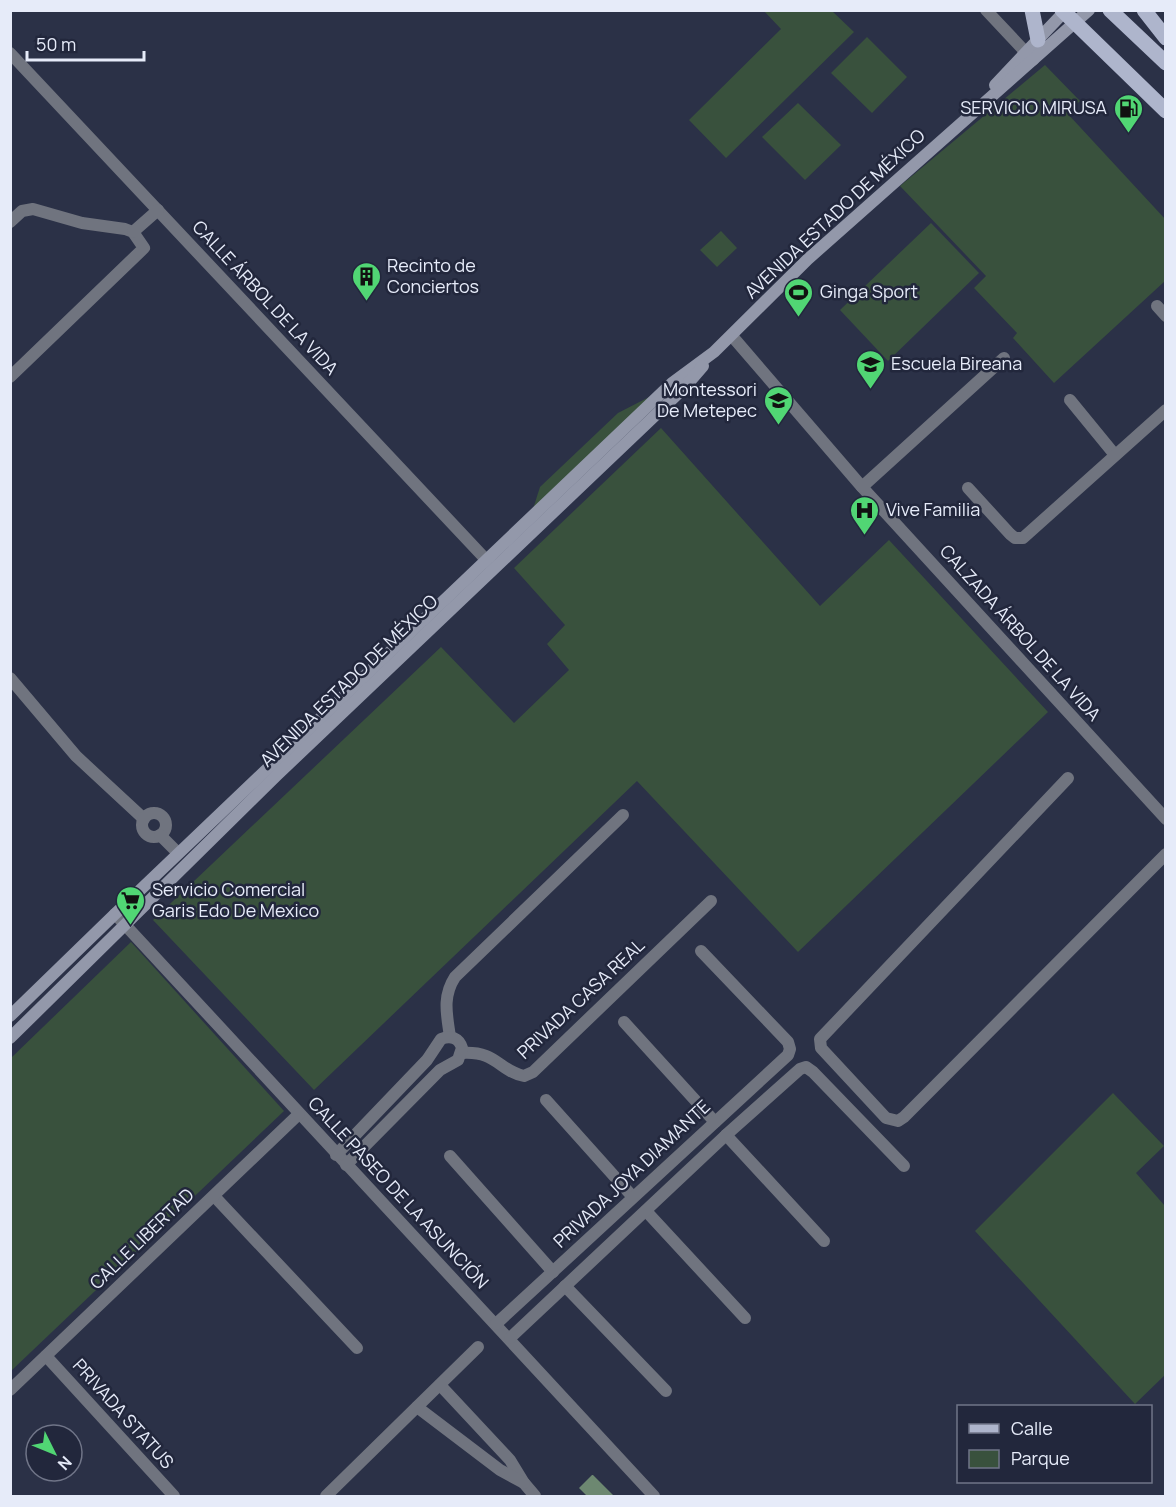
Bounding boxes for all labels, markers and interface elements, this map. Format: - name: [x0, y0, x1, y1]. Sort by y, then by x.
- scale bar: [27, 24, 144, 62]
- text: 50 m: [36, 32, 76, 56]
- fuel station icon: SERVICIO MIRUSA: [1112, 92, 1144, 134]
- place label: SERVICIO MIRUSA: [960, 95, 1108, 119]
- street label: AVENIDA ESTADO DE MÉXICO: [739, 123, 930, 303]
- street label: CALLE ÁRBOL DE LA VIDA: [188, 215, 344, 380]
- place label: Recinto de Conciertos: [387, 253, 479, 298]
- building icon: Recinto de Conciertos: [350, 260, 382, 302]
- sports icon: Ginga Sport: [783, 276, 815, 318]
- place label: Ginga Sport: [820, 279, 918, 303]
- school or university icon: Escuela Bireana: [854, 348, 886, 390]
- place label: Escuela Bireana: [891, 351, 1022, 375]
- place label: Montessori De Metepec: [657, 377, 757, 422]
- school or university icon: Montessori De Metepec: [762, 384, 794, 426]
- hospital icon: Vive Familia: [849, 494, 881, 536]
- place label: Vive Familia: [886, 497, 980, 521]
- street label: CALZADA ÁRBOL DE LA VIDA: [935, 539, 1107, 726]
- street label: AVENIDA ESTADO DE MÉXICO: [254, 589, 442, 772]
- place label: Servicio Comercial Garis Edo De Mexico: [152, 877, 319, 922]
- supermarket icon: Servicio Comercial Garis Edo De Mexico: [115, 884, 147, 926]
- street label: PRIVADA CASA REAL: [511, 933, 649, 1064]
- street label: CALLE PASEO DE LA ASUNCIÓN: [303, 1091, 494, 1293]
- street label: PRIVADA JOYA DIAMANTE: [548, 1094, 715, 1252]
- street label: CALLE LIBERTAD: [84, 1182, 199, 1294]
- street label: PRIVADA STATUS: [68, 1353, 179, 1473]
- legend: [957, 1405, 1152, 1483]
- text: Calle: [1011, 1416, 1053, 1440]
- north arrow: [24, 1423, 84, 1483]
- text: Parque: [1011, 1446, 1070, 1470]
- text: N: [53, 1452, 77, 1475]

